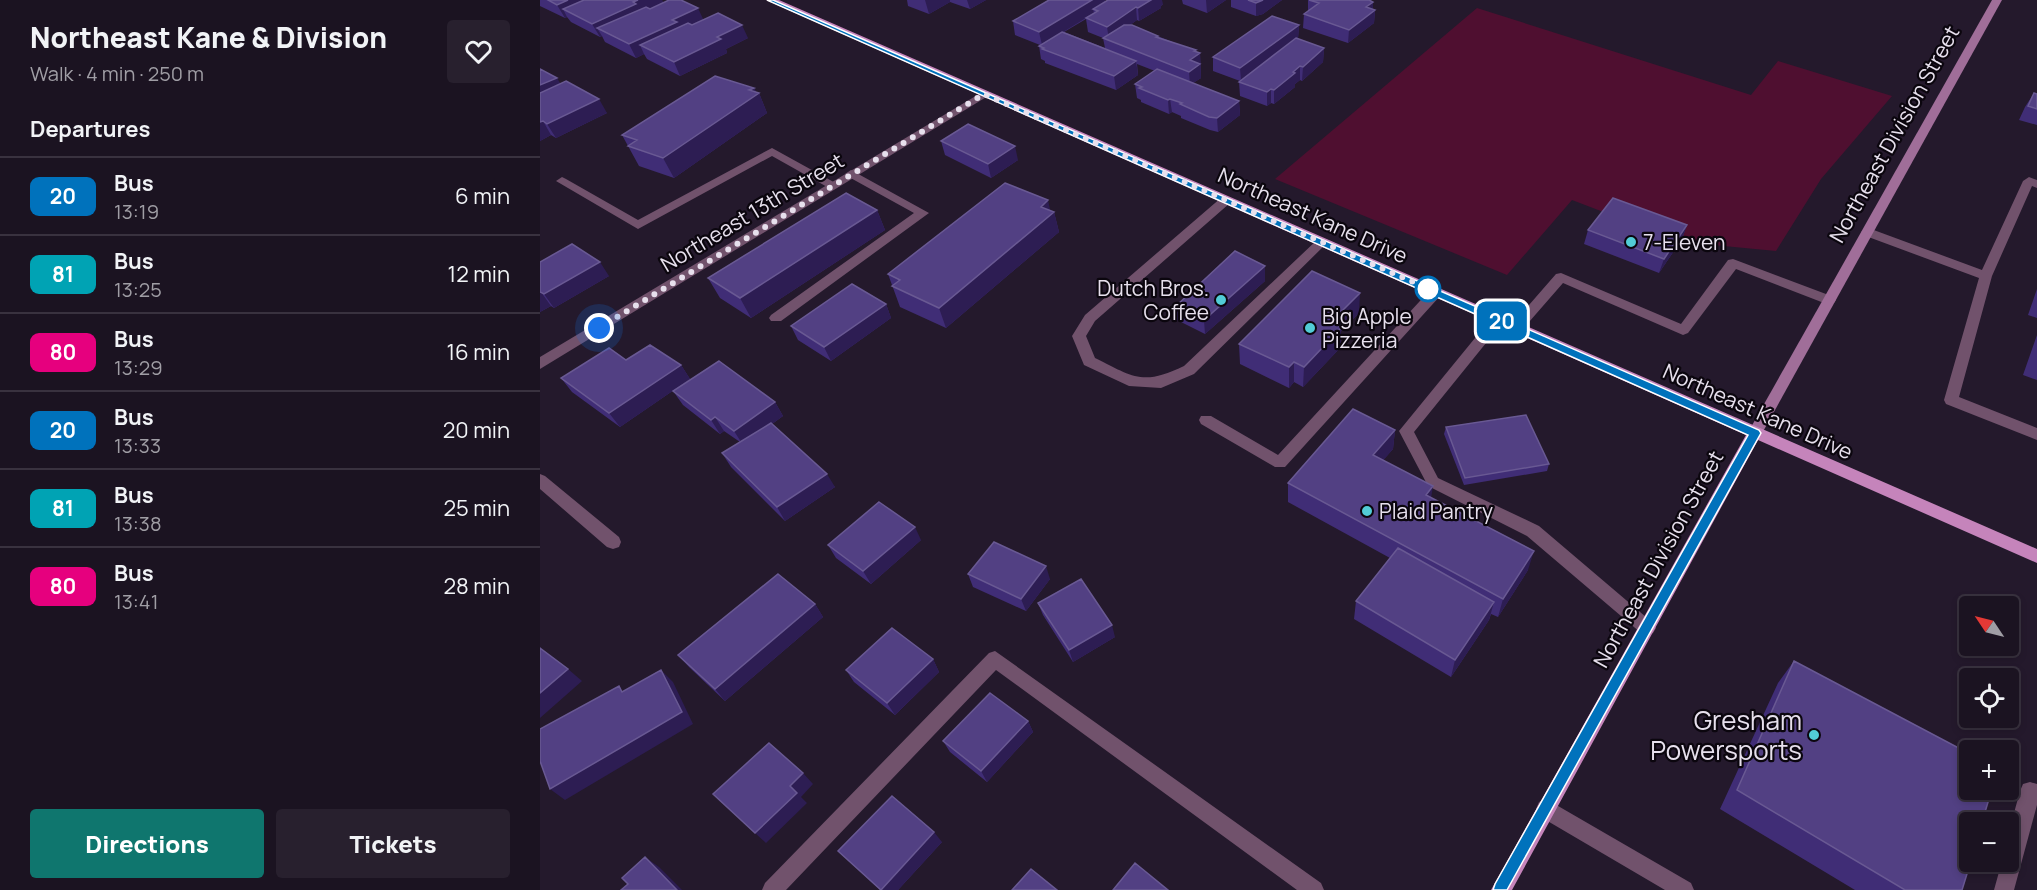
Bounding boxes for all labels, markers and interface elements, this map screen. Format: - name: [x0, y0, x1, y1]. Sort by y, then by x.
- text: Northeast Kane & Division: [30, 18, 387, 56]
- button: heart: [447, 20, 510, 83]
- street label: Northeast Division Street: [1823, 21, 1965, 247]
- text: Walk · 4 min · 250 m: [30, 60, 204, 87]
- text: Departures: [30, 114, 150, 144]
- street label: Northeast 13th Street: [655, 146, 849, 278]
- street label: Northeast Kane Drive: [1214, 161, 1412, 269]
- text: Bus: [114, 168, 154, 198]
- text: 6 min: [455, 181, 510, 211]
- text: 20: [50, 182, 76, 210]
- text: 13:19: [114, 198, 159, 225]
- place label: 7-Eleven: [1643, 228, 1726, 256]
- marker: 7-Eleven: [1624, 235, 1638, 249]
- text: Bus: [114, 246, 154, 276]
- text: 12 min: [448, 259, 510, 289]
- text: 81: [52, 260, 74, 288]
- place label: Dutch Bros. Coffee: [1097, 274, 1209, 326]
- text: 13:25: [114, 276, 162, 303]
- unlabelled marker: [1415, 276, 1441, 302]
- marker: Dutch Bros. Coffee: [1214, 293, 1228, 307]
- place label: Big Apple Pizzeria: [1322, 302, 1412, 354]
- line badge: 20: [1475, 302, 1529, 340]
- text: 20: [1489, 307, 1515, 335]
- your location: [584, 313, 614, 343]
- marker: Big Apple Pizzeria: [1303, 321, 1317, 335]
- text: Bus: [114, 324, 154, 354]
- text: 16 min: [447, 337, 510, 367]
- text: 80: [50, 338, 76, 366]
- text: 13:29: [114, 354, 163, 381]
- street label: Northeast Kane Drive: [1659, 357, 1857, 465]
- text: Bus: [114, 402, 154, 432]
- text: 20 min: [443, 415, 510, 445]
- text: 20: [50, 416, 76, 444]
- text: 13:33: [114, 432, 161, 459]
- street label: Northeast Division Street: [1587, 446, 1729, 672]
- text: Bus: [114, 480, 154, 510]
- text: 25 min: [443, 493, 510, 523]
- text: 81: [52, 494, 74, 522]
- place label: Plaid Pantry: [1379, 497, 1493, 525]
- marker: Plaid Pantry: [1360, 504, 1374, 518]
- text: 13:38: [114, 510, 162, 537]
- text: Bus: [114, 558, 154, 588]
- text: 28 min: [443, 571, 510, 601]
- text: 80: [50, 572, 76, 600]
- text: 13:41: [114, 588, 158, 615]
- north arrow: [1959, 596, 2019, 656]
- map controls: [1959, 596, 2019, 872]
- button: locate: [1959, 668, 2019, 728]
- place label: Gresham Powersports: [1650, 702, 1802, 768]
- marker: Gresham Powersports: [1807, 728, 1821, 742]
- button: +: [1959, 740, 2019, 800]
- button: Directions: [30, 809, 264, 878]
- button: Tickets: [276, 809, 510, 878]
- button: −: [1959, 812, 2019, 872]

